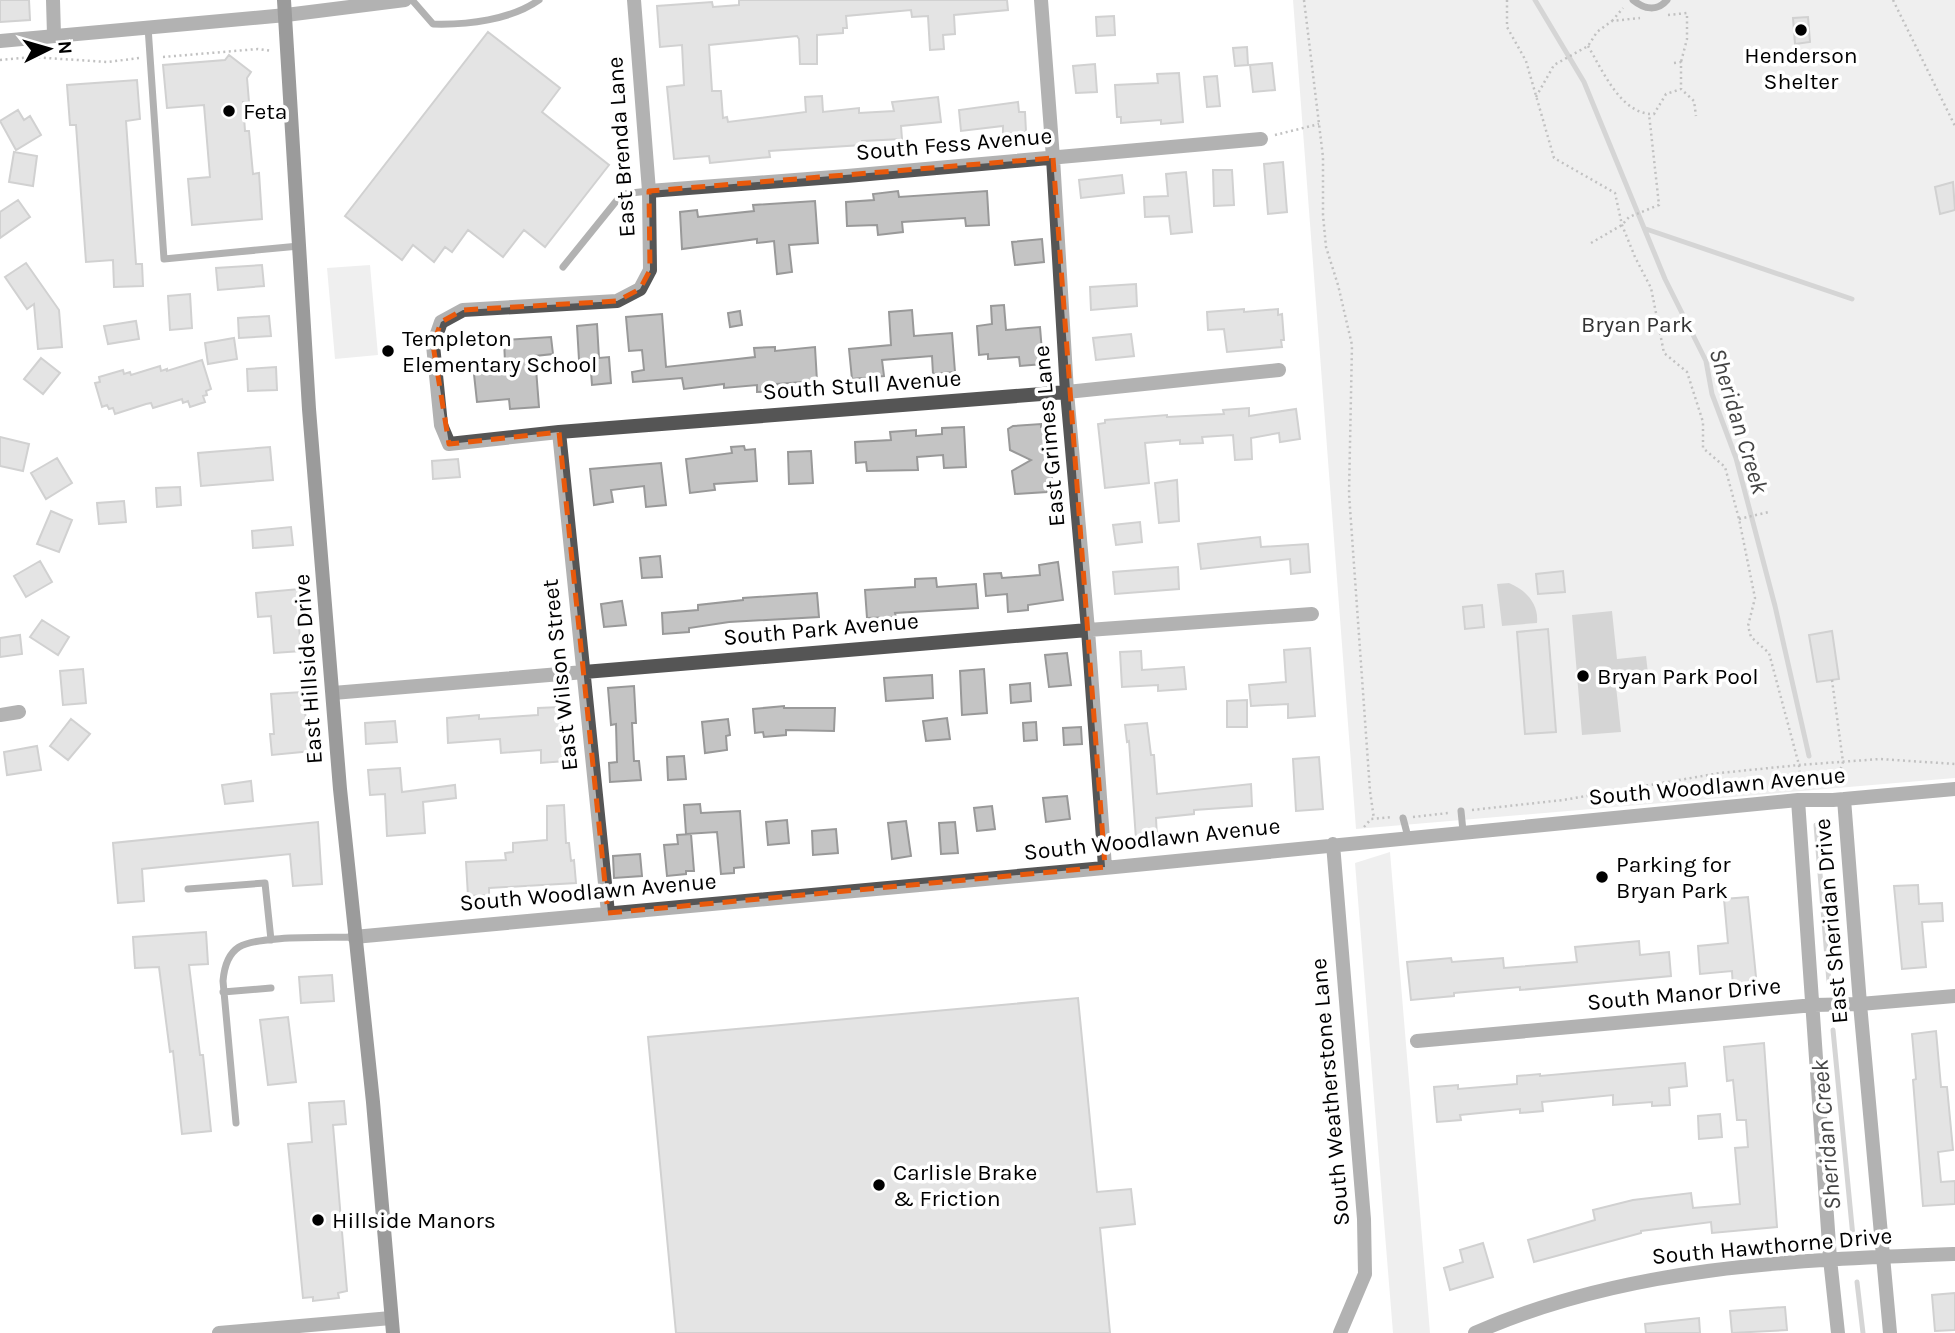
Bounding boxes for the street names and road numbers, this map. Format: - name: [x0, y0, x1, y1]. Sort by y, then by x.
- street label: East Brenda Lane: [601, 56, 641, 238]
- street label: South Fess Avenue: [855, 122, 1053, 166]
- street label: East Grimes Lane: [1028, 344, 1070, 528]
- street label: South Stull Avenue: [762, 365, 962, 405]
- street label: East Hillside Drive: [288, 573, 328, 765]
- street label: East Wilson Street: [536, 577, 584, 772]
- street label: South Park Avenue: [722, 607, 920, 651]
- street label: South Woodlawn Avenue: [1587, 761, 1847, 811]
- street label: South Woodlawn Avenue: [1022, 812, 1282, 866]
- street label: East Sheridan Drive: [1809, 817, 1853, 1025]
- street label: South Woodlawn Avenue: [458, 867, 718, 917]
- street label: South Weatherstone Lane: [1305, 957, 1355, 1227]
- street label: South Manor Drive: [1586, 972, 1782, 1016]
- street label: South Hawthorne Drive: [1651, 1222, 1893, 1270]

